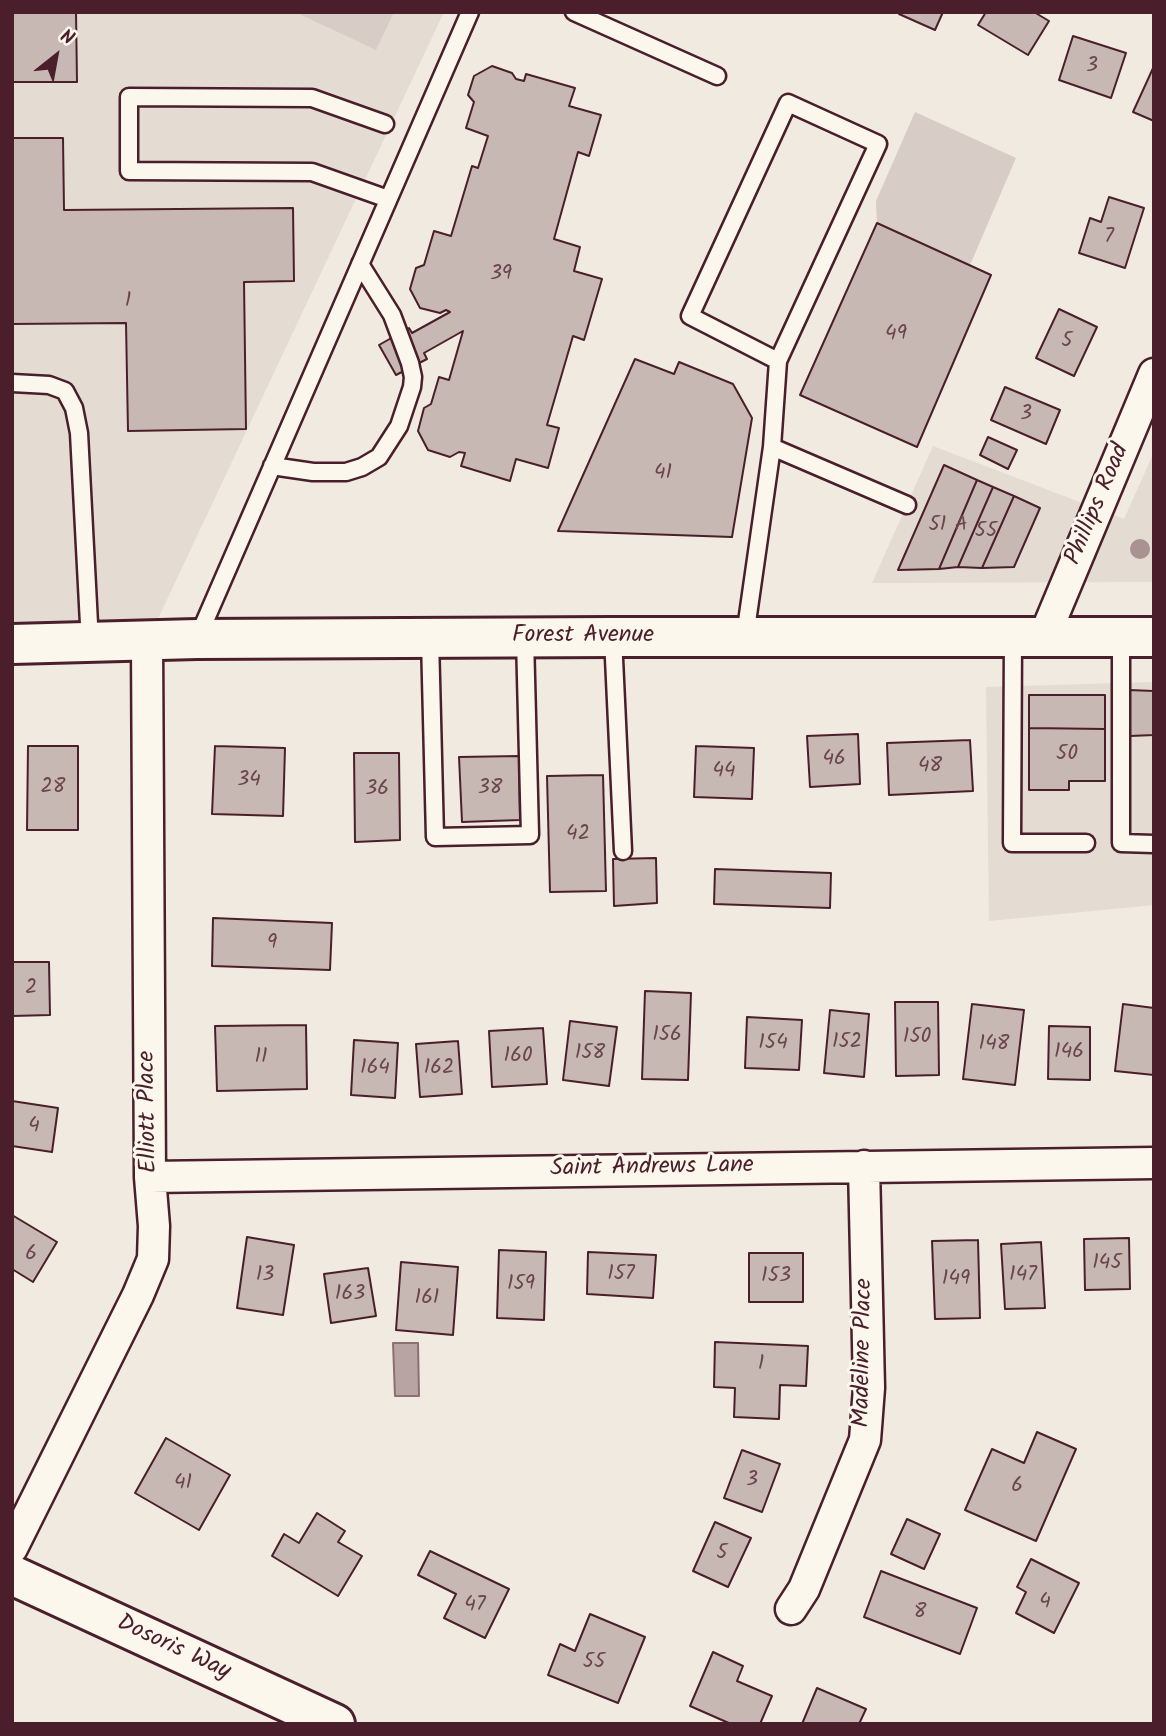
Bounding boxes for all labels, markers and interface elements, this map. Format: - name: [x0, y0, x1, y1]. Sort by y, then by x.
- north arrow: [21, 21, 91, 91]
- text: N: [54, 22, 80, 54]
- house number: 3: [1086, 54, 1098, 80]
- house number: 7: [1104, 225, 1114, 251]
- house number: 39: [490, 262, 512, 288]
- house number: 1: [125, 289, 131, 315]
- house number: 49: [885, 322, 907, 348]
- house number: 5: [1061, 329, 1073, 355]
- house number: 3: [1020, 402, 1032, 428]
- street label: Phillips Road: [1061, 440, 1137, 570]
- house number: 41: [654, 461, 672, 487]
- house number: 51 A: [928, 513, 968, 539]
- house number: 55: [975, 519, 997, 545]
- street label: Forest Avenue: [512, 623, 654, 651]
- house number: 50: [1056, 742, 1078, 768]
- house number: 46: [822, 747, 846, 773]
- house number: 48: [918, 754, 942, 780]
- house number: 44: [712, 759, 736, 785]
- house number: 34: [237, 768, 261, 794]
- house number: 28: [41, 775, 65, 801]
- house number: 38: [478, 776, 502, 802]
- house number: 36: [365, 777, 389, 803]
- house number: 42: [566, 822, 590, 848]
- house number: 9: [267, 931, 277, 957]
- house number: 2: [25, 976, 37, 1002]
- house number: 156: [652, 1023, 682, 1049]
- house number: 150: [903, 1025, 931, 1051]
- house number: 152: [832, 1030, 862, 1056]
- house number: 154: [758, 1031, 788, 1057]
- house number: 148: [979, 1032, 1009, 1058]
- house number: 146: [1054, 1040, 1084, 1066]
- house number: 158: [575, 1041, 605, 1067]
- house number: 160: [504, 1044, 532, 1070]
- house number: 11: [254, 1045, 268, 1071]
- street label: Elliott Place: [135, 1051, 165, 1173]
- house number: 164: [360, 1056, 390, 1082]
- house number: 162: [424, 1056, 454, 1082]
- house number: 4: [28, 1114, 40, 1140]
- street label: Saint Andrews Lane: [550, 1153, 754, 1185]
- house number: 6: [25, 1242, 37, 1268]
- house number: 145: [1092, 1251, 1122, 1277]
- house number: 157: [607, 1262, 635, 1288]
- house number: 13: [256, 1263, 274, 1289]
- house number: 147: [1009, 1263, 1037, 1289]
- house number: 153: [761, 1264, 791, 1290]
- house number: 149: [942, 1267, 970, 1293]
- house number: 159: [507, 1272, 535, 1298]
- street label: Madeline Place: [849, 1278, 881, 1428]
- house number: 163: [335, 1282, 365, 1308]
- house number: 161: [415, 1286, 439, 1312]
- house number: 1: [758, 1352, 764, 1378]
- house number: 3: [746, 1468, 758, 1494]
- house number: 41: [174, 1471, 192, 1497]
- house number: 6: [1011, 1474, 1023, 1500]
- house number: 5: [716, 1541, 728, 1567]
- house number: 4: [1039, 1590, 1051, 1616]
- house number: 47: [464, 1593, 486, 1619]
- house number: 8: [914, 1600, 926, 1626]
- street label: Dosoris Way: [112, 1610, 234, 1688]
- house number: 55: [583, 1650, 605, 1676]

